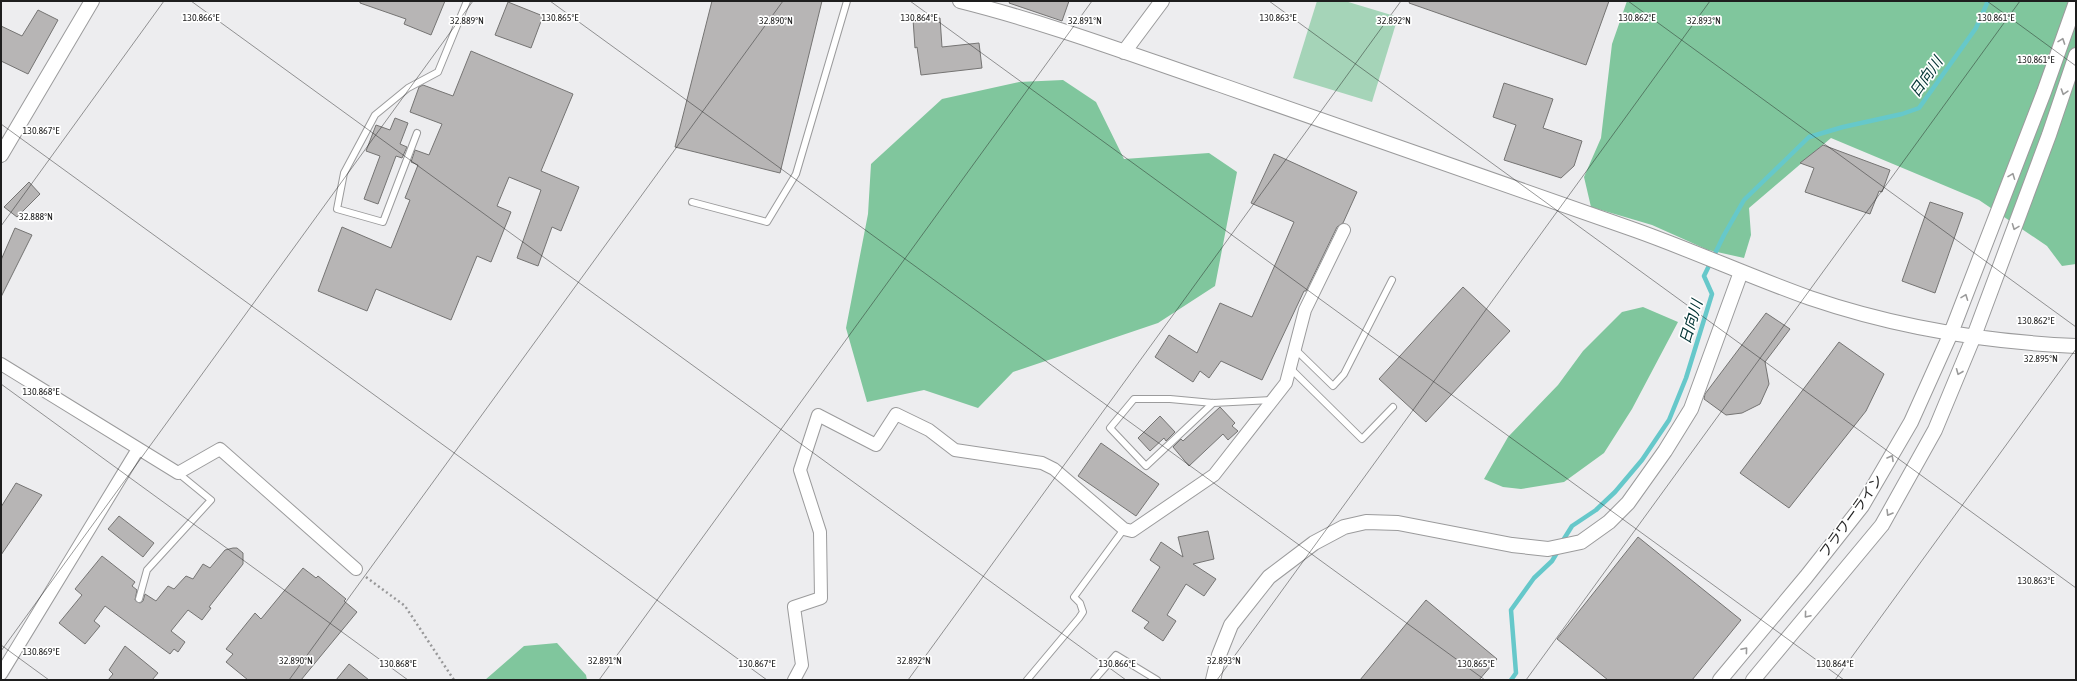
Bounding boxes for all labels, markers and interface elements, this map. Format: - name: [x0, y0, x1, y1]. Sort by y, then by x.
- text: 130.866°E: [183, 12, 220, 23]
- text: 130.865°E: [542, 12, 579, 23]
- text: 130.864°E: [901, 12, 938, 23]
- text: 130.863°E: [1260, 12, 1297, 23]
- text: 130.862°E: [1619, 12, 1656, 23]
- text: 130.861°E: [1978, 12, 2015, 23]
- text: 32.889°N: [450, 15, 484, 26]
- text: 32.890°N: [759, 15, 793, 26]
- text: 32.891°N: [1068, 15, 1102, 26]
- text: 32.892°N: [1377, 15, 1411, 26]
- text: 32.893°N: [1687, 15, 1721, 26]
- one-way arrow: [2058, 37, 2066, 44]
- water label: 日向川: [1906, 52, 1947, 100]
- text: 130.861°E: [2018, 54, 2055, 65]
- one-way arrow: [2060, 88, 2069, 95]
- text: 130.867°E: [23, 125, 60, 136]
- one-way arrow: [2007, 172, 2015, 179]
- text: 32.888°N: [19, 211, 53, 222]
- one-way arrow: [2011, 224, 2019, 231]
- one-way arrow: [1960, 293, 1968, 300]
- water label: 日向川: [1676, 296, 1706, 346]
- text: 130.862°E: [2018, 315, 2055, 326]
- text: 32.895°N: [2024, 353, 2058, 364]
- one-way arrow: [1955, 369, 1963, 376]
- text: 130.868°E: [23, 386, 60, 397]
- one-way arrow: [1887, 455, 1894, 462]
- street label: フラワーライン: [1816, 472, 1886, 560]
- one-way arrow: [1886, 509, 1893, 516]
- text: 130.863°E: [2018, 575, 2055, 586]
- one-way arrow: [1805, 610, 1812, 617]
- text: 130.869°E: [23, 646, 60, 657]
- one-way arrow: [1740, 647, 1747, 655]
- text: 32.890°N: [279, 655, 313, 666]
- text: 32.891°N: [588, 655, 622, 666]
- text: 32.892°N: [897, 655, 931, 666]
- text: 32.893°N: [1207, 655, 1241, 666]
- text: 130.868°E: [380, 658, 417, 669]
- text: 130.867°E: [739, 658, 776, 669]
- text: 130.866°E: [1099, 658, 1136, 669]
- text: 130.865°E: [1458, 658, 1495, 669]
- text: 130.864°E: [1817, 658, 1854, 669]

